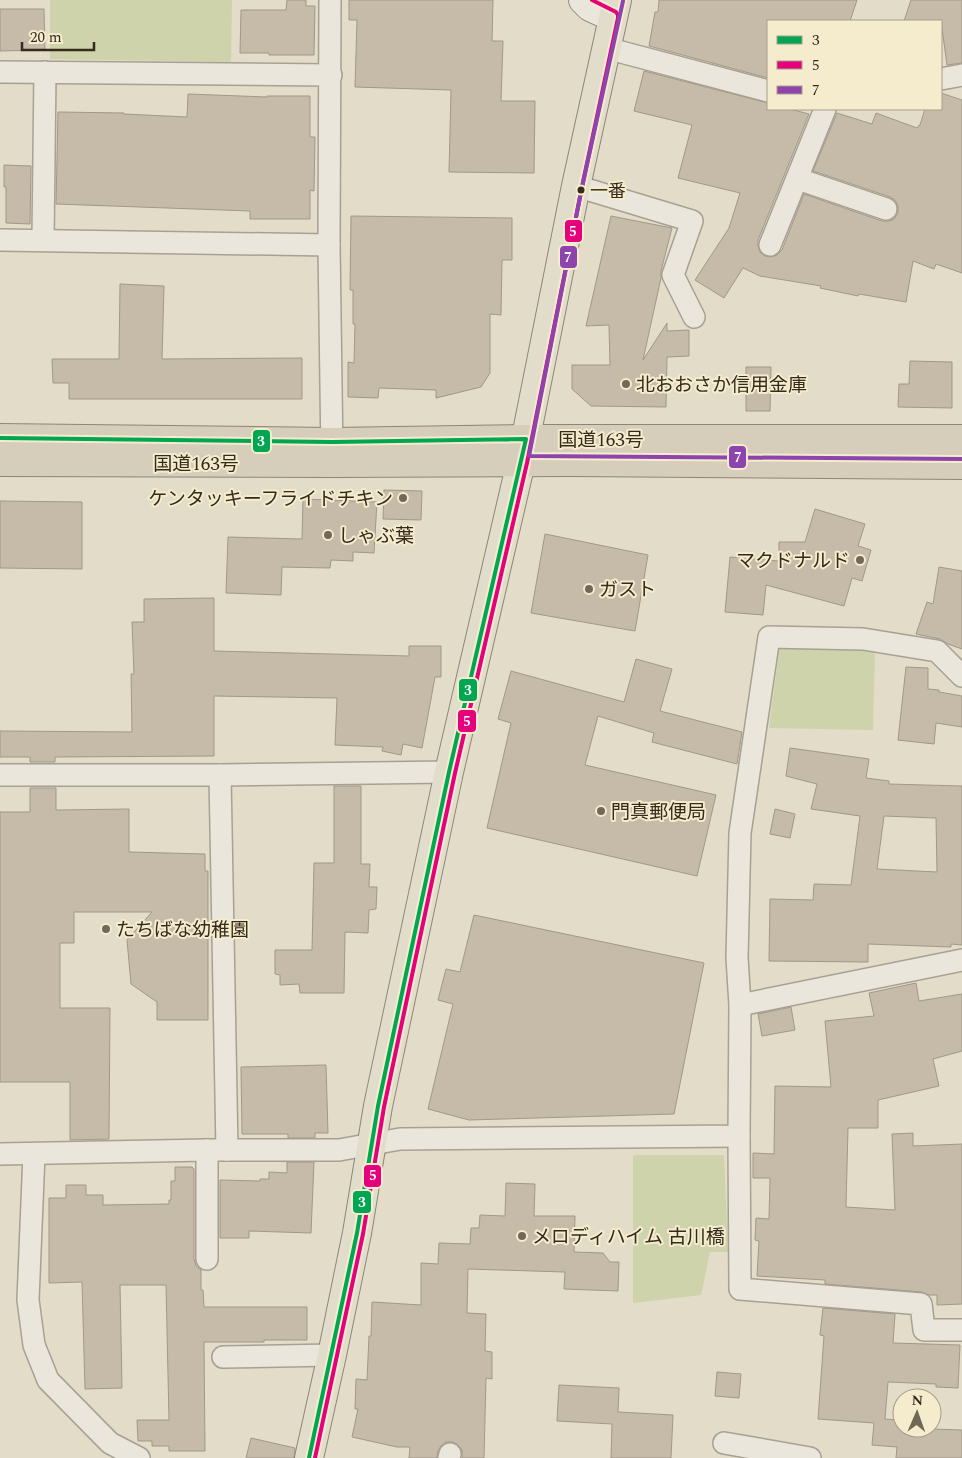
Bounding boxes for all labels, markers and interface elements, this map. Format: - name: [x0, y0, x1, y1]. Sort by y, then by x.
- scale bar: [22, 20, 95, 52]
- legend: [767, 20, 942, 110]
- text: 20 m: [30, 26, 62, 49]
- text: 3: [812, 29, 820, 52]
- text: 5: [812, 54, 820, 77]
- text: 7: [812, 79, 820, 102]
- place label: 一番: [590, 178, 626, 205]
- marker: 一番: [576, 185, 586, 195]
- line badge: 5: [564, 219, 583, 243]
- text: 5: [569, 221, 577, 242]
- line badge: 7: [559, 245, 578, 269]
- text: 7: [564, 247, 572, 268]
- place label: 北おおさか信用金庫: [636, 371, 807, 400]
- marker: 北おおさか信用金庫: [620, 378, 632, 390]
- street label: 国道163号: [558, 426, 644, 455]
- line badge: 3: [252, 429, 271, 453]
- text: 3: [257, 431, 265, 452]
- line badge: 7: [728, 445, 747, 469]
- text: 7: [734, 447, 742, 468]
- street label: 国道163号: [153, 450, 239, 479]
- place label: ケンタッキーフライドチキン: [148, 485, 393, 514]
- marker: ケンタッキーフライドチキン: [397, 492, 409, 504]
- place label: しゃぶ葉: [338, 522, 414, 551]
- marker: しゃぶ葉: [322, 529, 334, 541]
- place label: マクドナルド: [736, 547, 850, 576]
- marker: マクドナルド: [854, 554, 866, 566]
- place label: ガスト: [599, 576, 656, 605]
- marker: ガスト: [583, 583, 595, 595]
- line badge: 3: [458, 678, 478, 702]
- text: 3: [464, 680, 472, 701]
- line badge: 5: [457, 709, 477, 733]
- text: 5: [463, 711, 471, 732]
- place label: 門真郵便局: [611, 798, 706, 827]
- marker: 門真郵便局: [595, 805, 607, 817]
- place label: たちばな幼稚園: [116, 916, 249, 945]
- marker: たちばな幼稚園: [100, 923, 112, 935]
- line badge: 5: [363, 1164, 382, 1188]
- text: 5: [369, 1165, 377, 1186]
- line badge: 3: [352, 1190, 372, 1214]
- text: 3: [358, 1192, 366, 1213]
- place label: メロディハイム 古川橋: [532, 1223, 725, 1252]
- marker: メロディハイム 古川橋: [516, 1230, 528, 1242]
- north arrow: [892, 1388, 942, 1438]
- text: N: [911, 1390, 924, 1411]

